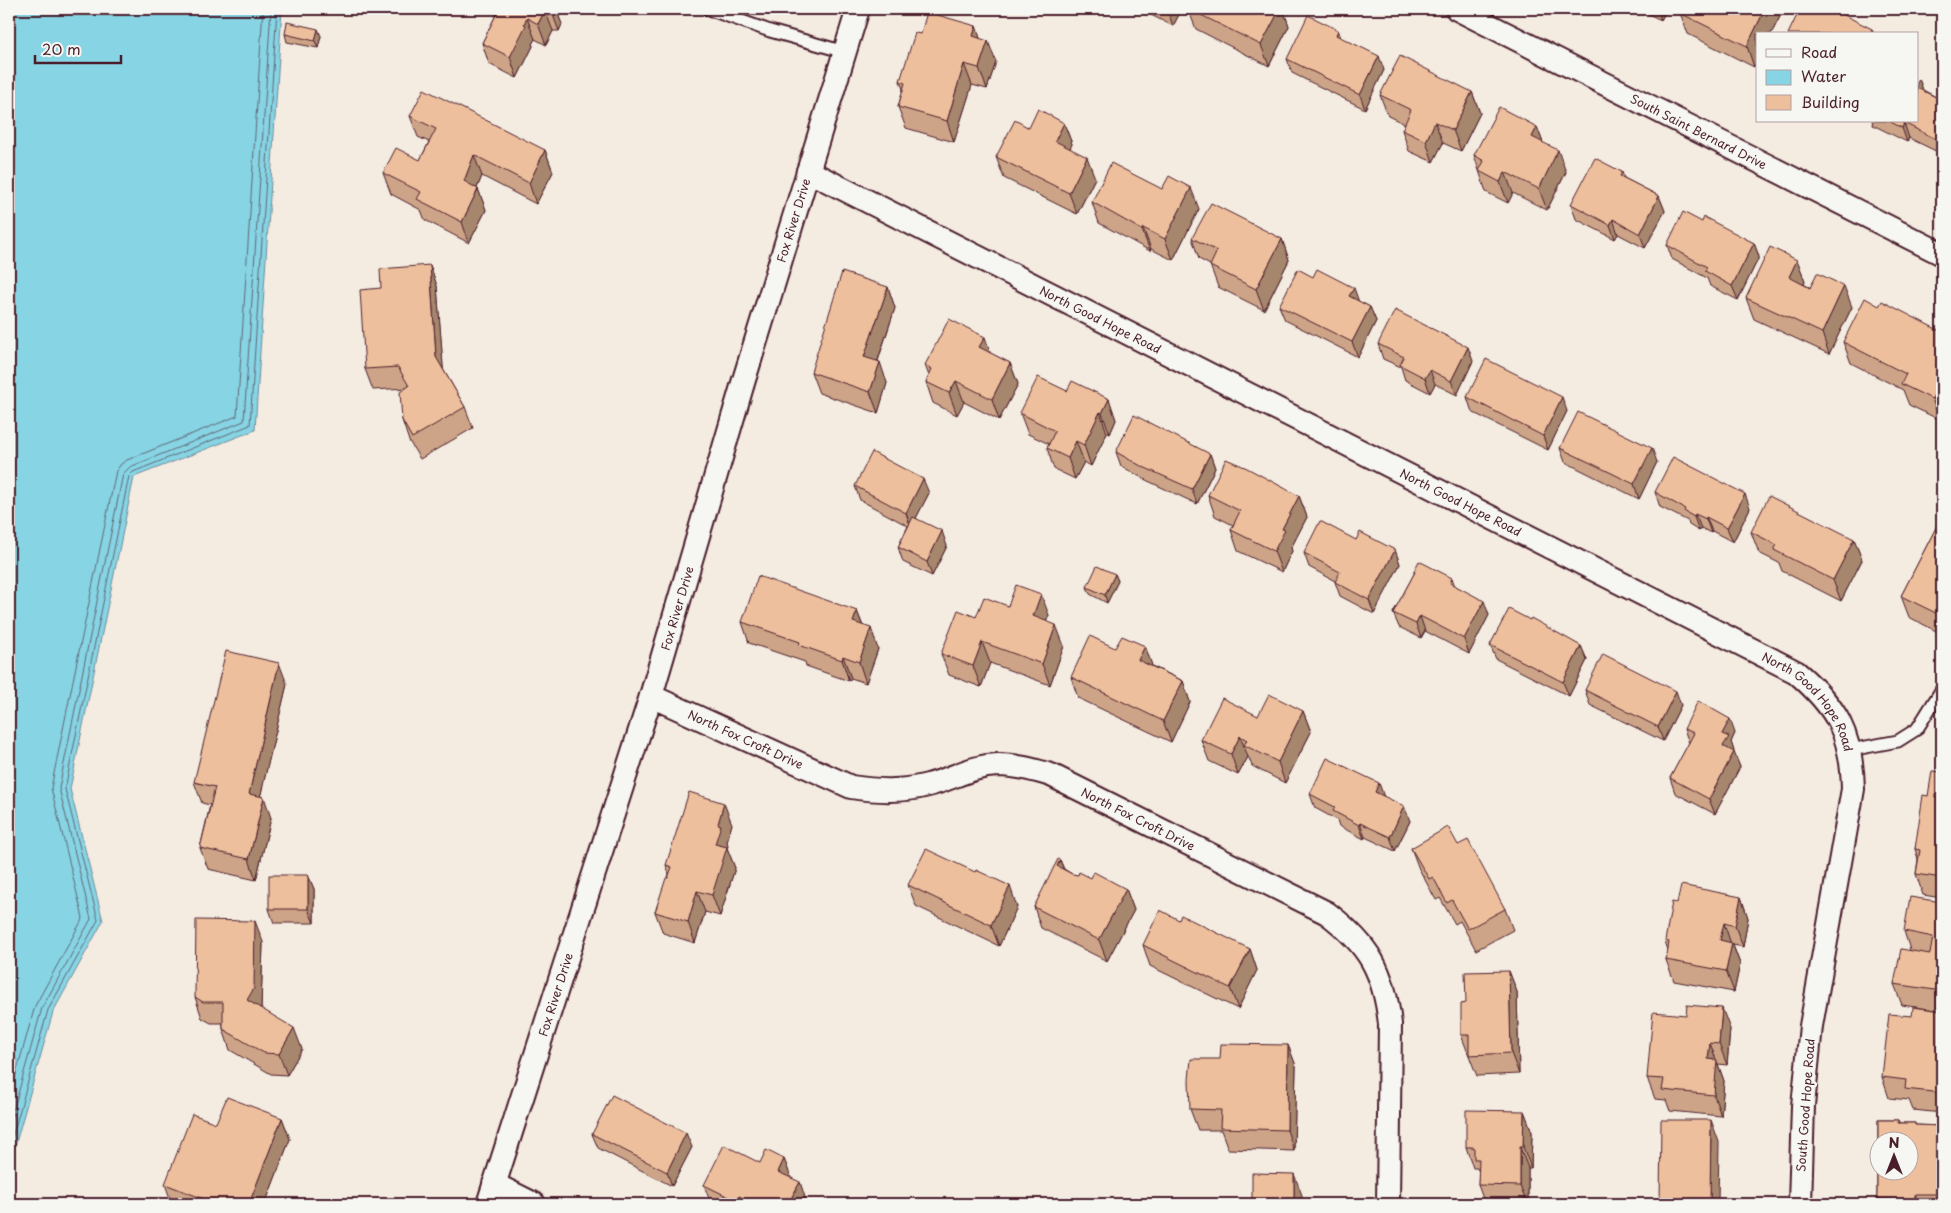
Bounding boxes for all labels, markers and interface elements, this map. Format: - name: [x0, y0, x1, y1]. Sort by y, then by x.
- scale bar: [35, 32, 121, 64]
- legend: [1756, 32, 1918, 122]
- text: 20 m: [42, 37, 81, 60]
- text: Road: [1801, 40, 1837, 63]
- text: Water: [1801, 64, 1846, 87]
- street label: South Saint Bernard Drive: [1628, 89, 1771, 173]
- text: Building: [1801, 90, 1860, 113]
- street label: Fox River Drive: [772, 176, 814, 265]
- street label: North Good Hope Road: [1037, 281, 1165, 358]
- street label: North Good Hope Road: [1397, 464, 1525, 540]
- street label: Fox River Drive: [656, 564, 698, 653]
- street label: North Good Hope Road: [1759, 647, 1858, 753]
- street label: North Fox Croft Drive: [685, 705, 806, 773]
- street label: North Fox Croft Drive: [1078, 783, 1198, 855]
- street label: Fox River Drive: [533, 950, 577, 1039]
- street label: South Good Hope Road: [1791, 1038, 1819, 1172]
- north arrow: [1868, 1130, 1918, 1180]
- text: N: [1888, 1132, 1900, 1153]

